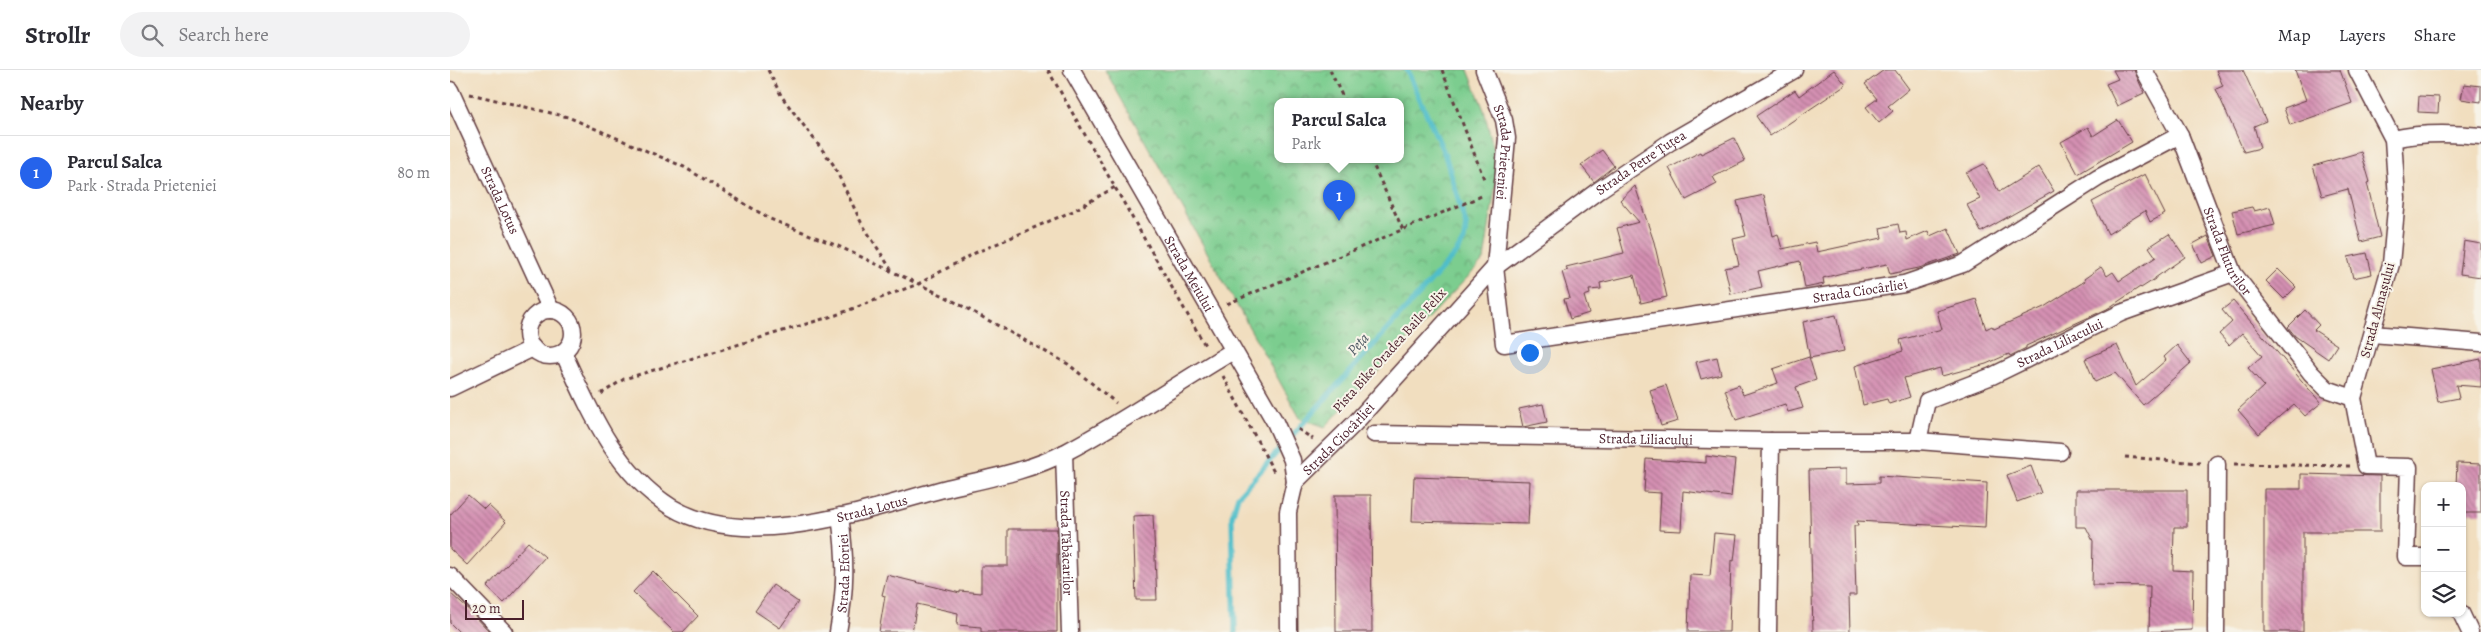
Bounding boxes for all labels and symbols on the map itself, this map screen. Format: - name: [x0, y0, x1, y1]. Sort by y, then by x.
- street label: Strada Prieteniei: [1489, 102, 1516, 201]
- street label: Strada Petre Țuțea: [1592, 125, 1690, 200]
- street label: Strada Lotus: [476, 163, 524, 237]
- pin: 1: [1323, 180, 1355, 221]
- street label: Strada Fluturilor: [2198, 204, 2256, 300]
- street label: Strada Meiului: [1160, 232, 1218, 315]
- street label: Strada Almașului: [2356, 260, 2399, 360]
- street label: Strada Ciocârliei: [1811, 274, 1910, 308]
- street label: Pista Bike Oradea Baile Felix: [1328, 284, 1451, 417]
- street label: Strada Liliacului: [2013, 314, 2106, 373]
- water label: Peța: [1343, 328, 1373, 359]
- your location: [1517, 340, 1543, 366]
- street label: Strada Ciocârliei: [1298, 399, 1379, 480]
- street label: Strada Liliacului: [1599, 429, 1693, 450]
- street label: Strada Lotus: [835, 490, 910, 527]
- street label: Strada Tăbăcarilor: [1055, 490, 1078, 596]
- street label: Strada Eforiei: [832, 533, 854, 614]
- scale bar: [465, 597, 524, 620]

